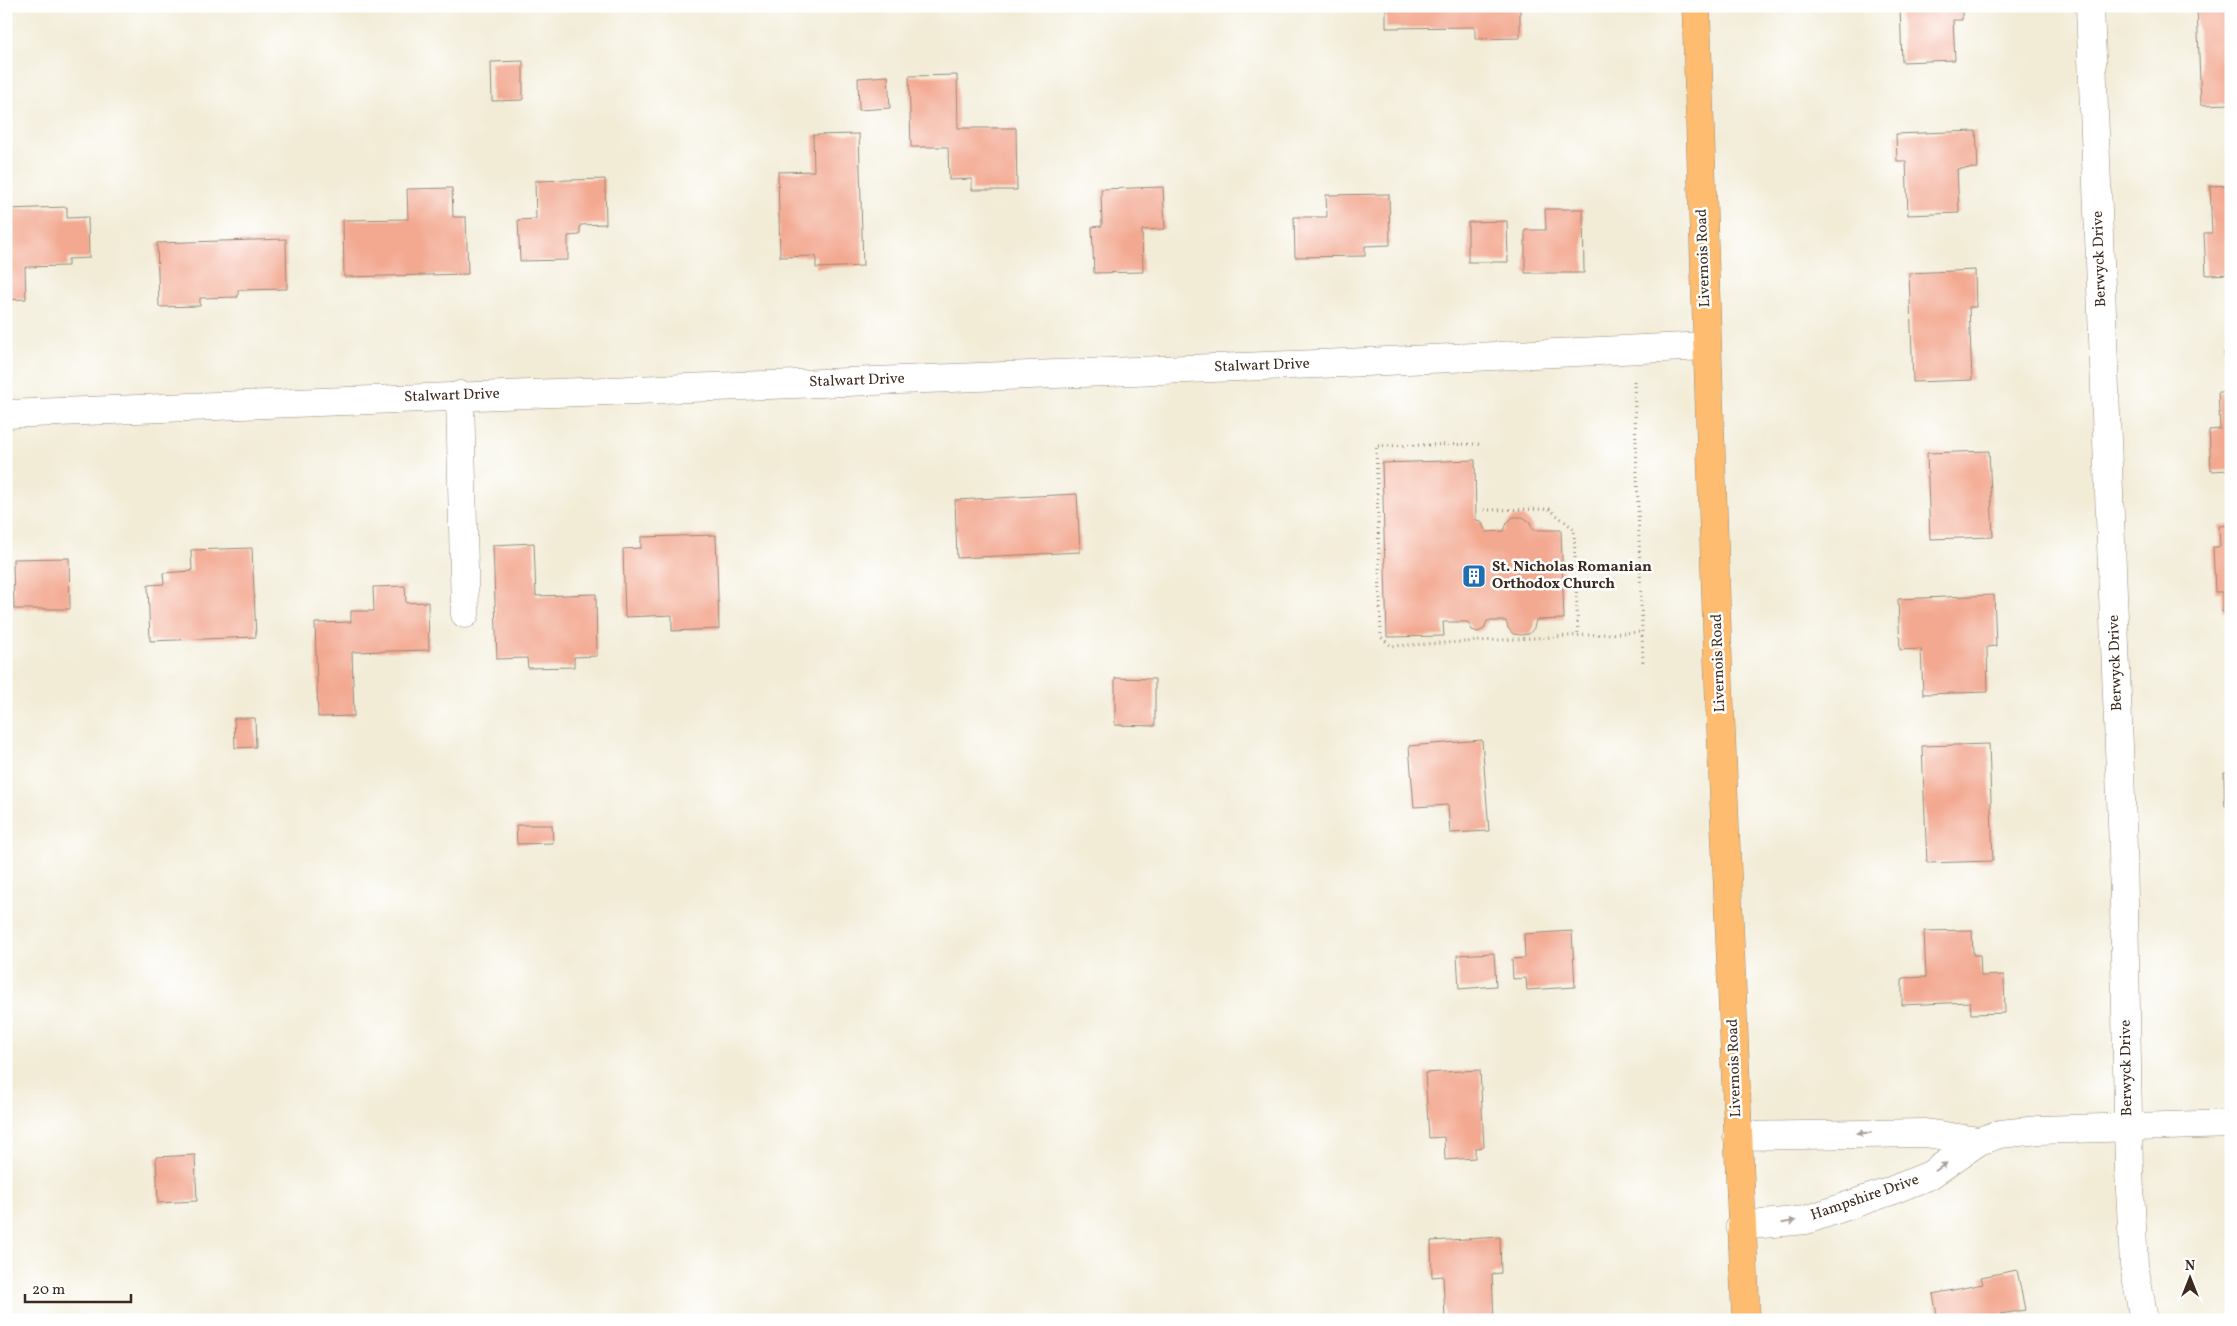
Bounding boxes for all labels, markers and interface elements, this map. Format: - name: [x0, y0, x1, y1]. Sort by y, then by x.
- street label: Livernois Road: [1692, 208, 1716, 308]
- street label: Berwyck Drive: [2088, 210, 2112, 308]
- street label: Stalwart Drive: [1214, 354, 1310, 378]
- street label: Stalwart Drive: [809, 369, 905, 393]
- street label: Stalwart Drive: [404, 384, 500, 408]
- place label: St. Nicholas Romanian Orthodox Church: [1492, 557, 1652, 595]
- building icon: St. Nicholas Romanian Orthodox Church: [1461, 563, 1487, 589]
- street label: Livernois Road: [1707, 613, 1731, 713]
- street label: Berwyck Drive: [2104, 614, 2128, 712]
- street label: Livernois Road: [1723, 1018, 1747, 1118]
- street label: Berwyck Drive: [2116, 1020, 2138, 1116]
- one-way arrow: [1855, 1129, 1871, 1137]
- one-way arrow: [1934, 1162, 1947, 1173]
- street label: Hampshire Drive: [1808, 1170, 1922, 1226]
- one-way arrow: [1781, 1218, 1797, 1226]
- north arrow: [2164, 1254, 2214, 1304]
- text: N: [2185, 1257, 2195, 1276]
- scale bar: [25, 1271, 131, 1303]
- text: 20 m: [32, 1280, 65, 1301]

